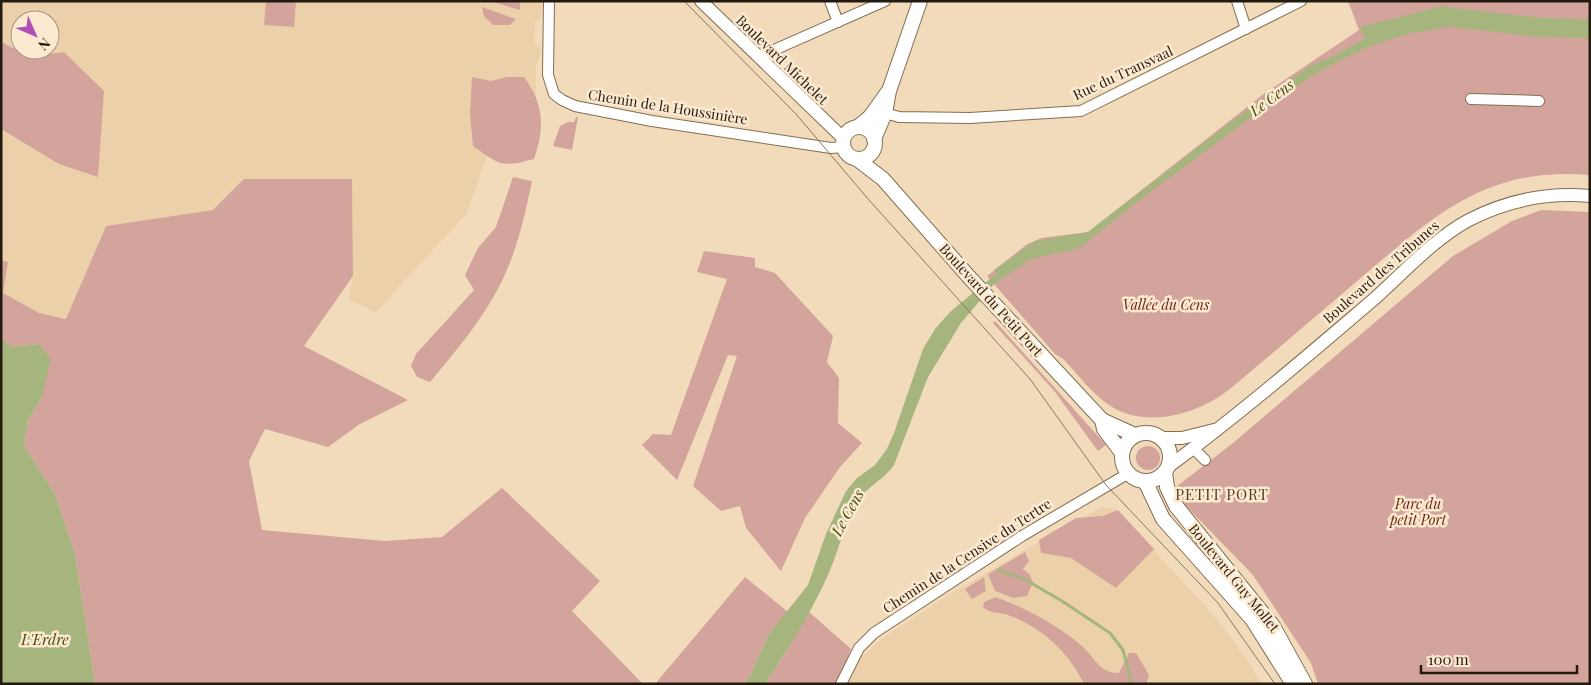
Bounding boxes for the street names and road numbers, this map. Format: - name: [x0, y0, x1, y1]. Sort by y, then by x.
- street label: Boulevard Michelet: [732, 11, 833, 109]
- street label: Rue du Transvaal: [1070, 41, 1176, 104]
- street label: Chemin de la Houssinière: [587, 85, 749, 129]
- street label: Boulevard des Tribunes: [1319, 216, 1443, 327]
- street label: Boulevard du Petit Port: [936, 239, 1048, 361]
- street label: Chemin de la Censive du Tertre: [879, 494, 1055, 617]
- street label: Boulevard Guy Mollet: [1185, 520, 1285, 637]

